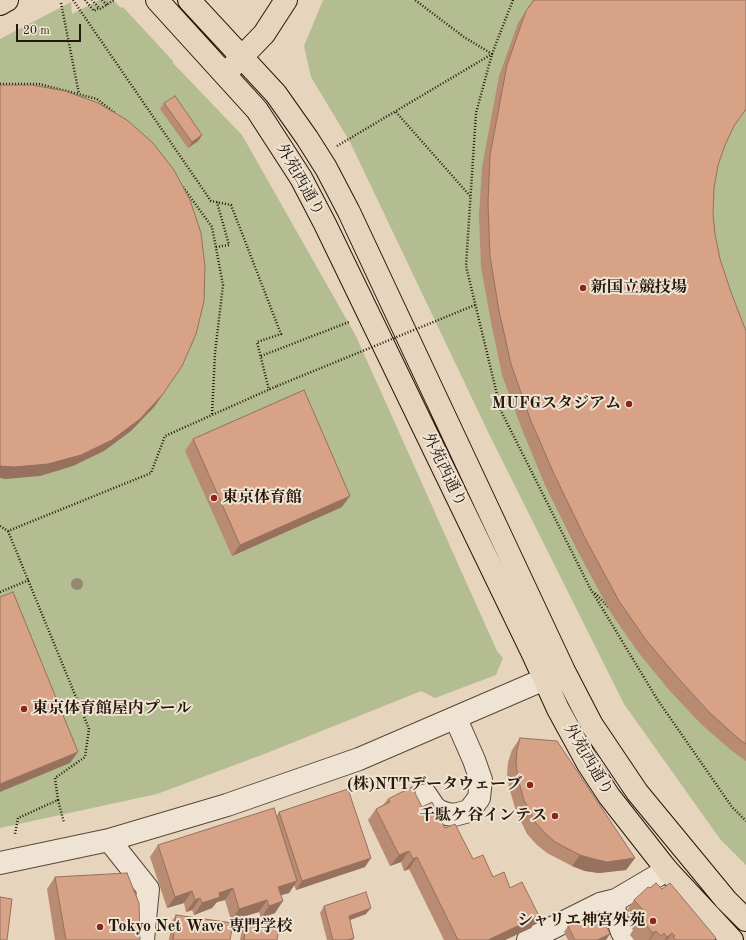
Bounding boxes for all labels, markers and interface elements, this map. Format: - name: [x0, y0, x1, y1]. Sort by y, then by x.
- scale bar: [18, 16, 83, 42]
- text: 20 m: [23, 25, 50, 37]
- street label: 外苑西通り: [272, 141, 328, 219]
- place label: 新国立競技場: [591, 278, 687, 298]
- marker: 新国立競技場: [578, 283, 588, 293]
- place label: MUFGスタジアム: [492, 394, 621, 414]
- marker: MUFGスタジアム: [624, 399, 634, 409]
- street label: 外苑西通り: [418, 430, 470, 510]
- place label: 東京体育館: [222, 488, 302, 508]
- marker: 東京体育館: [209, 493, 219, 503]
- place label: 東京体育館屋内プール: [32, 699, 192, 719]
- marker: 東京体育館屋内プール: [19, 704, 29, 714]
- street label: 外苑西通り: [559, 721, 617, 799]
- place label: (株)NTTデータウェーブ: [347, 775, 522, 795]
- marker: (株)NTTデータウェーブ: [525, 780, 535, 790]
- place label: 千駄ケ谷インテス: [419, 806, 547, 826]
- marker: 千駄ケ谷インテス: [550, 811, 560, 821]
- place label: シャリエ神宮外苑: [517, 911, 645, 931]
- marker: シャリエ神宮外苑: [648, 916, 658, 926]
- place label: Tokyo Net Wave 専門学校: [108, 917, 292, 937]
- marker: Tokyo Net Wave 専門学校: [95, 922, 105, 932]

